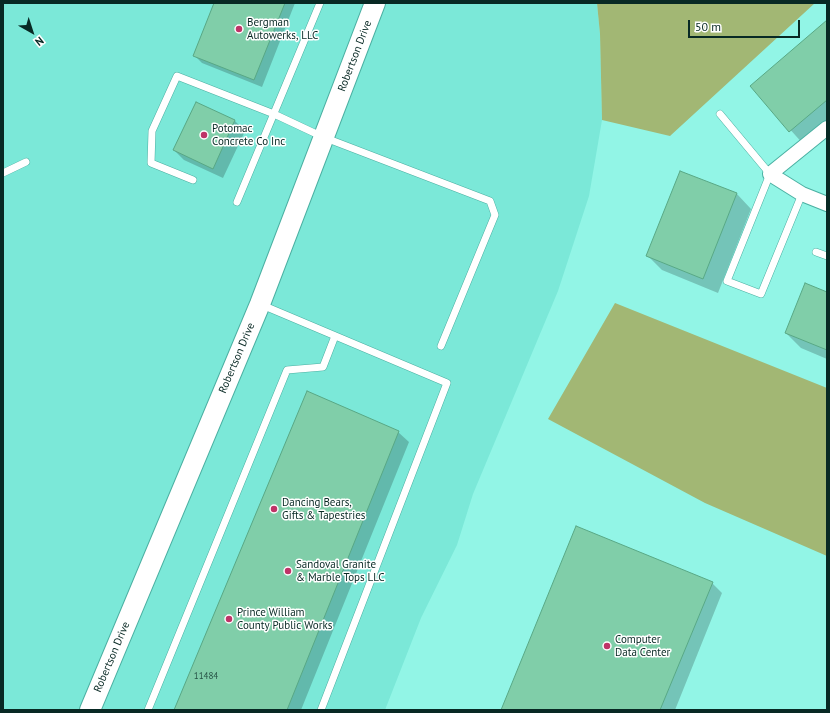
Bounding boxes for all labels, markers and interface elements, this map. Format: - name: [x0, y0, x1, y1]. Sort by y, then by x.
- north arrow: [12, 12, 52, 52]
- scale bar: [690, 12, 802, 38]
- place label: Bergman Autowerks, LLC: [247, 16, 318, 42]
- street label: Robertson Drive: [335, 18, 375, 94]
- text: 50 m: [695, 19, 721, 34]
- marker: Bergman Autowerks, LLC: [234, 24, 244, 34]
- text: N: [32, 34, 47, 49]
- place label: Potomac Concrete Co Inc: [212, 122, 285, 148]
- marker: Potomac Concrete Co Inc: [199, 130, 209, 140]
- street label: Robertson Drive: [216, 321, 258, 395]
- place label: Dancing Bears, Gifts & Tapestries: [282, 496, 365, 522]
- marker: Dancing Bears, Gifts & Tapestries: [269, 504, 279, 514]
- place label: Sandoval Granite & Marble Tops LLC: [296, 558, 385, 584]
- marker: Sandoval Granite & Marble Tops LLC: [283, 566, 293, 576]
- place label: Prince William County Public Works: [237, 606, 332, 632]
- marker: Prince William County Public Works: [224, 614, 234, 624]
- street label: Robertson Drive: [91, 620, 133, 694]
- place label: Computer Data Center: [615, 633, 670, 659]
- marker: Computer Data Center: [602, 641, 612, 651]
- house number: 11484: [194, 671, 218, 681]

